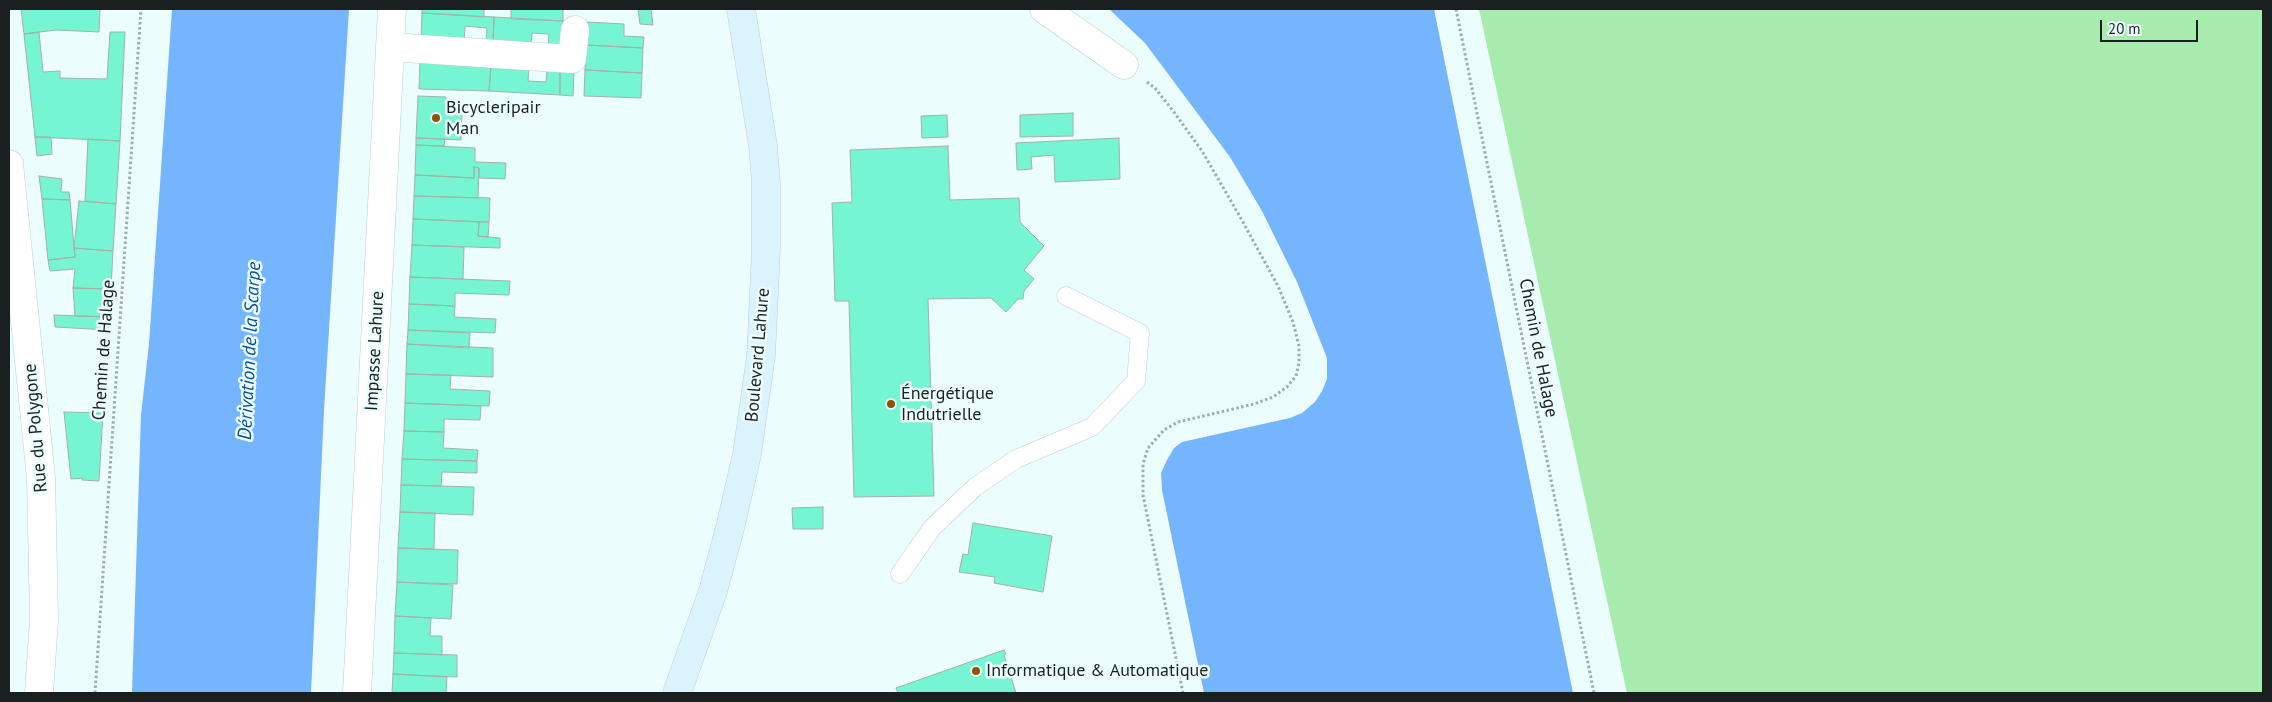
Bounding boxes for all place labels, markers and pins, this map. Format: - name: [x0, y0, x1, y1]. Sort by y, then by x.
- place label: Bicycleripair Man: [446, 97, 540, 140]
- marker: Bicycleripair Man: [430, 112, 442, 124]
- place label: Énergétique Indutrielle: [901, 383, 994, 426]
- marker: Énergétique Indutrielle: [885, 398, 897, 410]
- place label: Informatique & Automatique: [986, 660, 1208, 682]
- marker: Informatique & Automatique: [970, 665, 982, 677]

